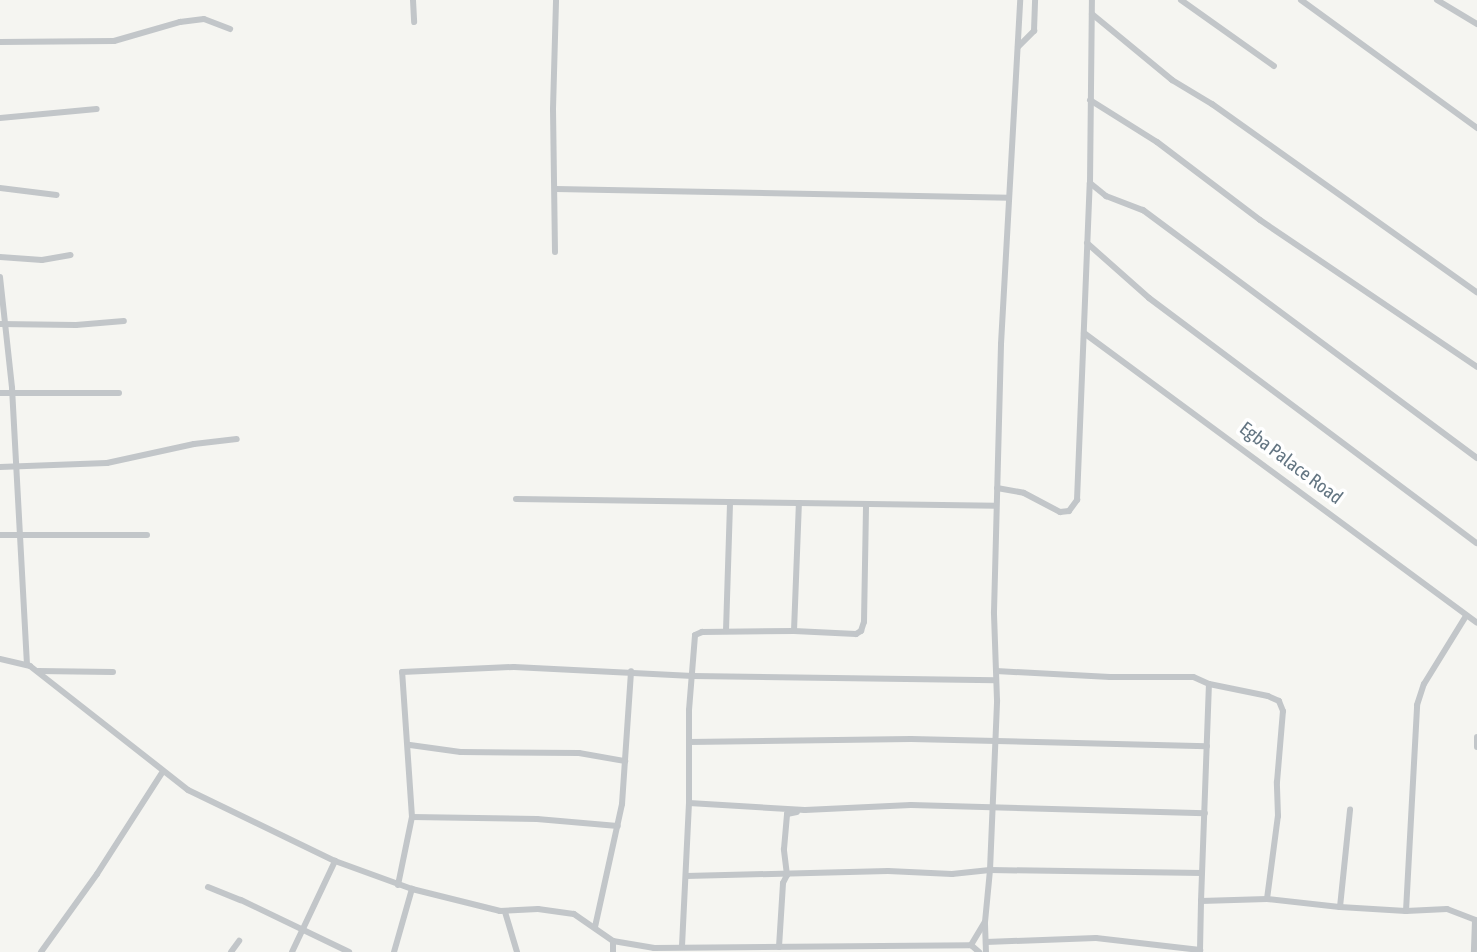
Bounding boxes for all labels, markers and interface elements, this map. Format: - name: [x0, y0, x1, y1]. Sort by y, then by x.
- street label: Egba Palace Road: [1235, 417, 1347, 509]

